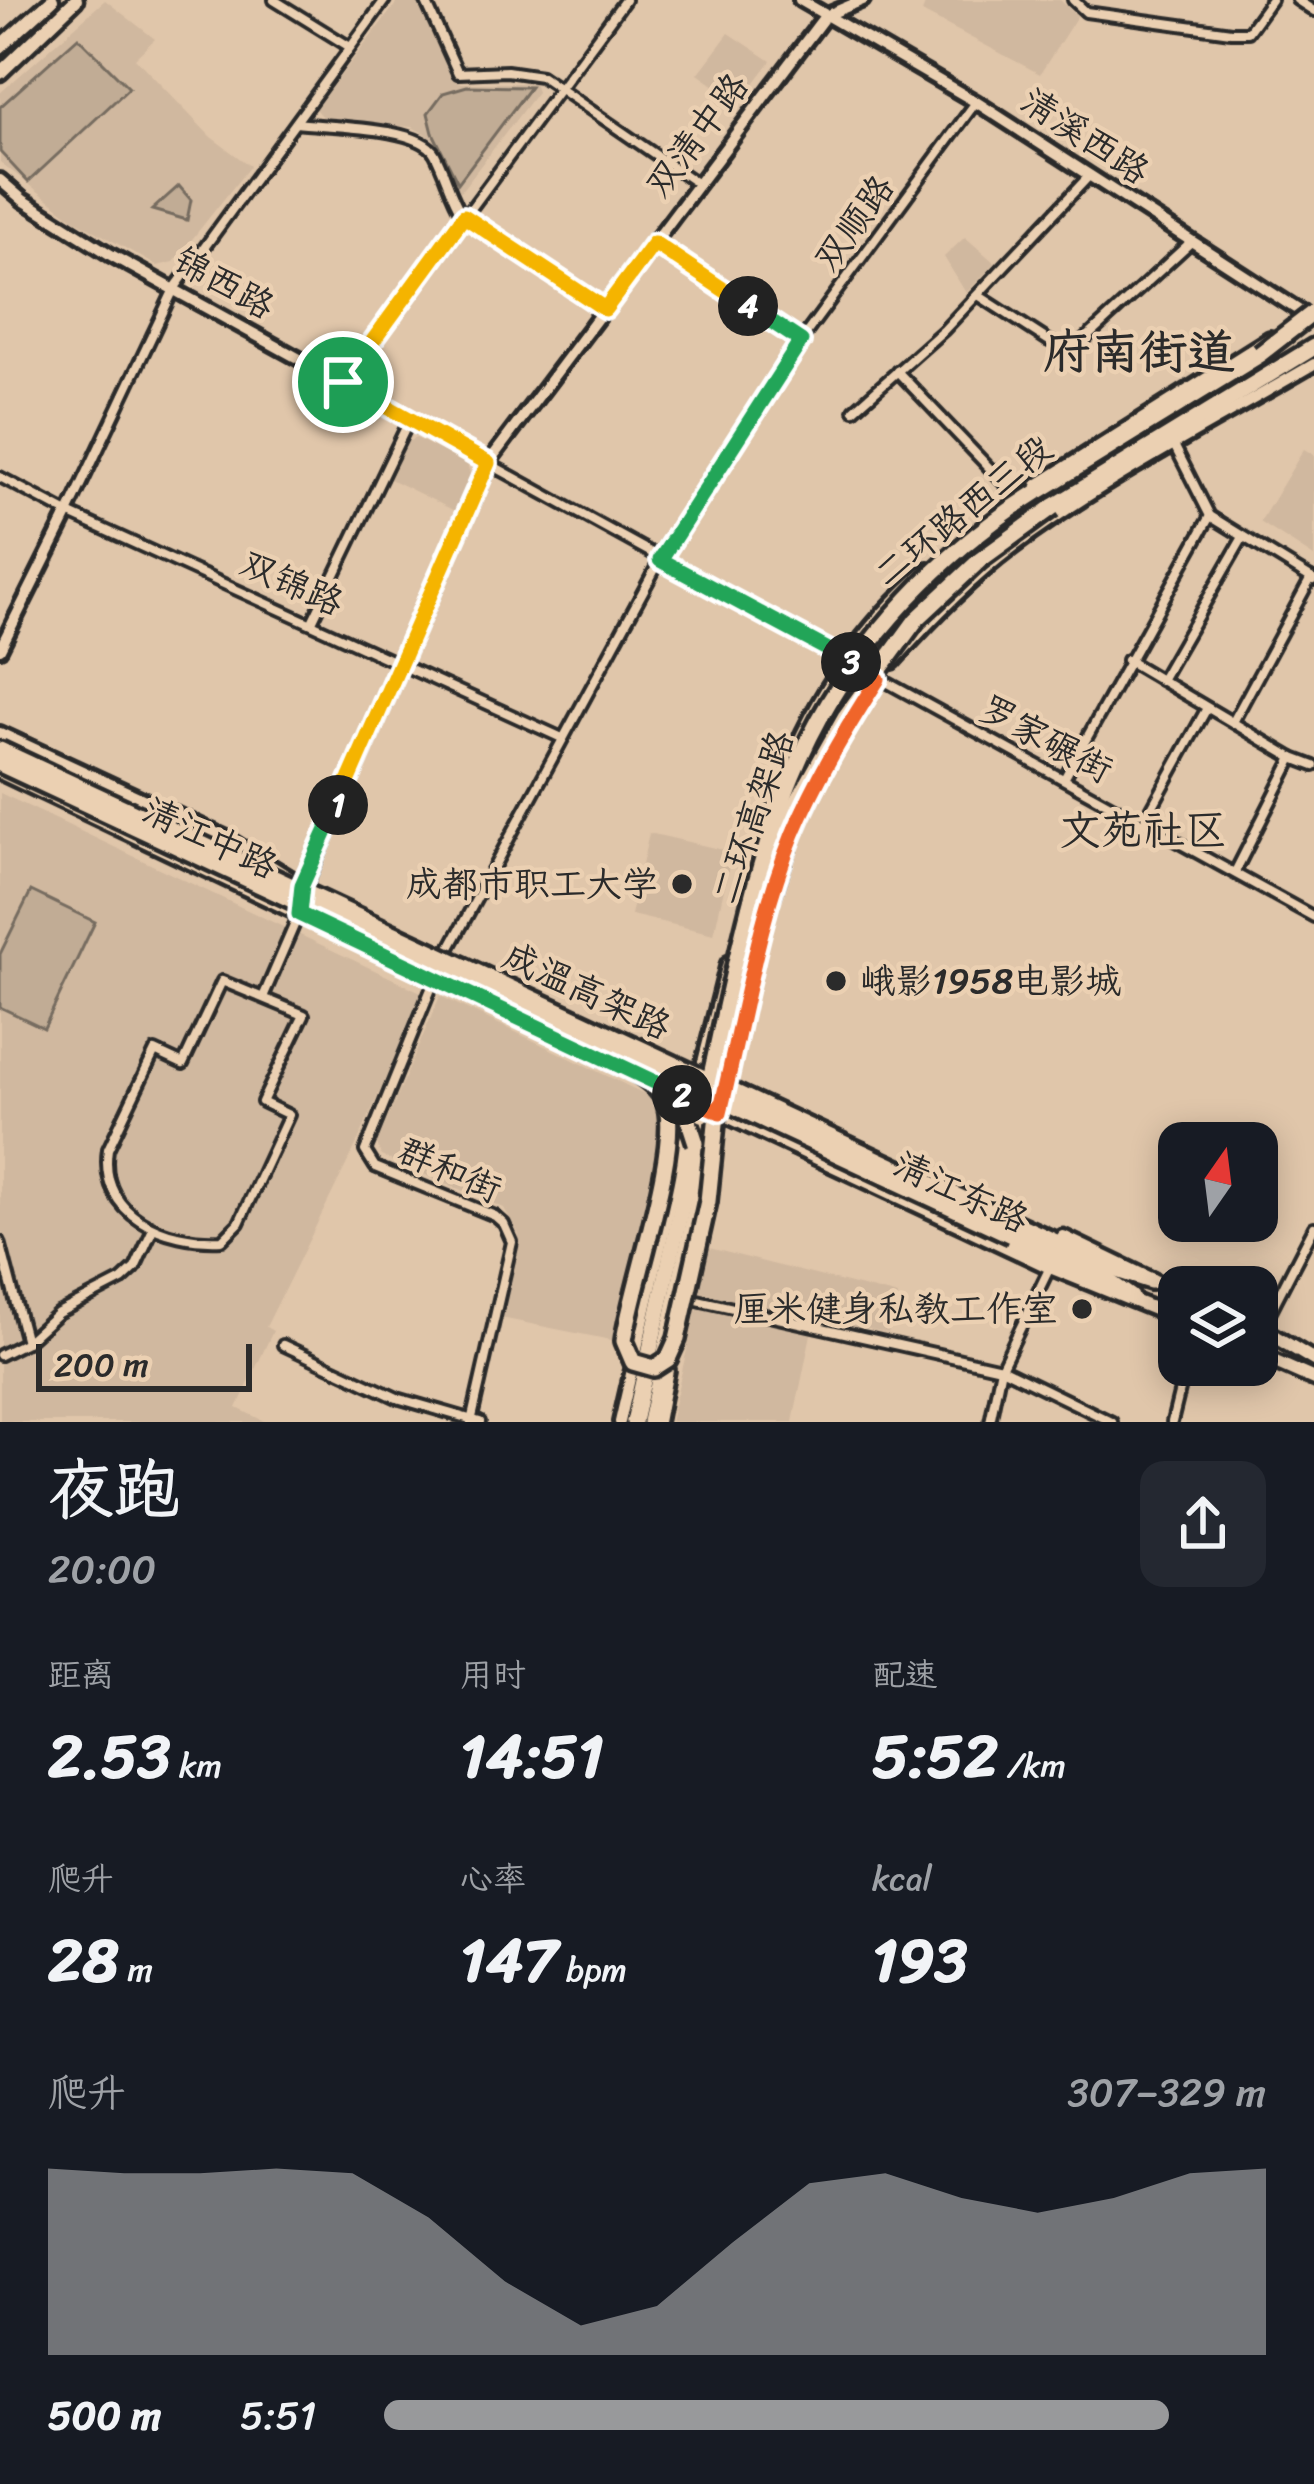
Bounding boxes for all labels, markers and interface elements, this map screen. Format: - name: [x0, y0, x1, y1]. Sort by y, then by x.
- street label: 双清中路: [628, 58, 766, 212]
- street label: 清溪西路: [1007, 70, 1163, 202]
- street label: 双顺路: [796, 160, 912, 286]
- street label: 锦西路: [161, 229, 287, 337]
- pin: 4: [718, 276, 778, 336]
- text: 4: [738, 277, 758, 335]
- district label: 府南街道: [1043, 309, 1235, 394]
- pin: [292, 331, 394, 433]
- icon: arrive: [310, 349, 376, 415]
- street label: 二环路西三段: [859, 418, 1067, 604]
- street label: 双锦路: [230, 532, 354, 634]
- pin: 3: [821, 632, 881, 692]
- text: 3: [842, 633, 860, 691]
- street label: 罗家碾街: [967, 677, 1125, 801]
- street label: 二环高架路: [693, 721, 813, 913]
- pin: 1: [308, 775, 368, 835]
- text: 1: [331, 776, 345, 834]
- street label: 清江中路: [131, 779, 289, 897]
- district label: 文苑社区: [1059, 793, 1227, 867]
- place label: 成都市职工大学: [406, 852, 658, 916]
- marker: 成都市职工大学: [669, 871, 695, 897]
- street label: 成温高架路: [492, 924, 682, 1058]
- place label: 峨影1958电影城: [860, 949, 1121, 1013]
- marker: 峨影1958电影城: [823, 968, 849, 994]
- pin: 2: [652, 1065, 712, 1125]
- text: 2: [672, 1066, 692, 1124]
- street label: 群和街: [388, 1119, 512, 1221]
- north arrow: [1158, 1122, 1278, 1242]
- map controls: [1158, 1122, 1278, 1386]
- street label: 清江东路: [882, 1133, 1040, 1251]
- button: layers: [1158, 1266, 1278, 1386]
- place label: 厘米健身私教工作室: [734, 1277, 1058, 1341]
- marker: 厘米健身私教工作室: [1069, 1296, 1095, 1322]
- text: 200 m: [54, 1336, 149, 1394]
- scale bar: [36, 1338, 252, 1391]
- text: 夜跑: [48, 1431, 180, 1548]
- button: share: [1140, 1461, 1266, 1587]
- text: 20:00: [48, 1535, 156, 1604]
- text: 距离: [48, 1646, 114, 1704]
- text: 用时: [460, 1646, 526, 1704]
- text: 配速: [872, 1646, 938, 1704]
- text: 2.53: [48, 1704, 170, 1810]
- text: 14:51: [460, 1704, 604, 1810]
- text: 5:52: [872, 1704, 998, 1810]
- text: km: [170, 1737, 222, 1795]
- text: /km: [998, 1737, 1066, 1795]
- text: 爬升: [48, 1850, 114, 1908]
- text: 心率: [460, 1850, 526, 1908]
- text: kcal: [872, 1850, 932, 1908]
- text: 28: [48, 1908, 119, 2014]
- text: 147: [460, 1908, 558, 2014]
- text: 193: [872, 1908, 968, 2014]
- text: m: [119, 1941, 153, 1999]
- text: bpm: [558, 1941, 627, 1999]
- text: 爬升: [48, 2058, 126, 2127]
- text: 307–329 m: [1068, 2058, 1266, 2127]
- text: 500 m: [48, 2381, 161, 2450]
- text: 5:51: [240, 2381, 316, 2450]

